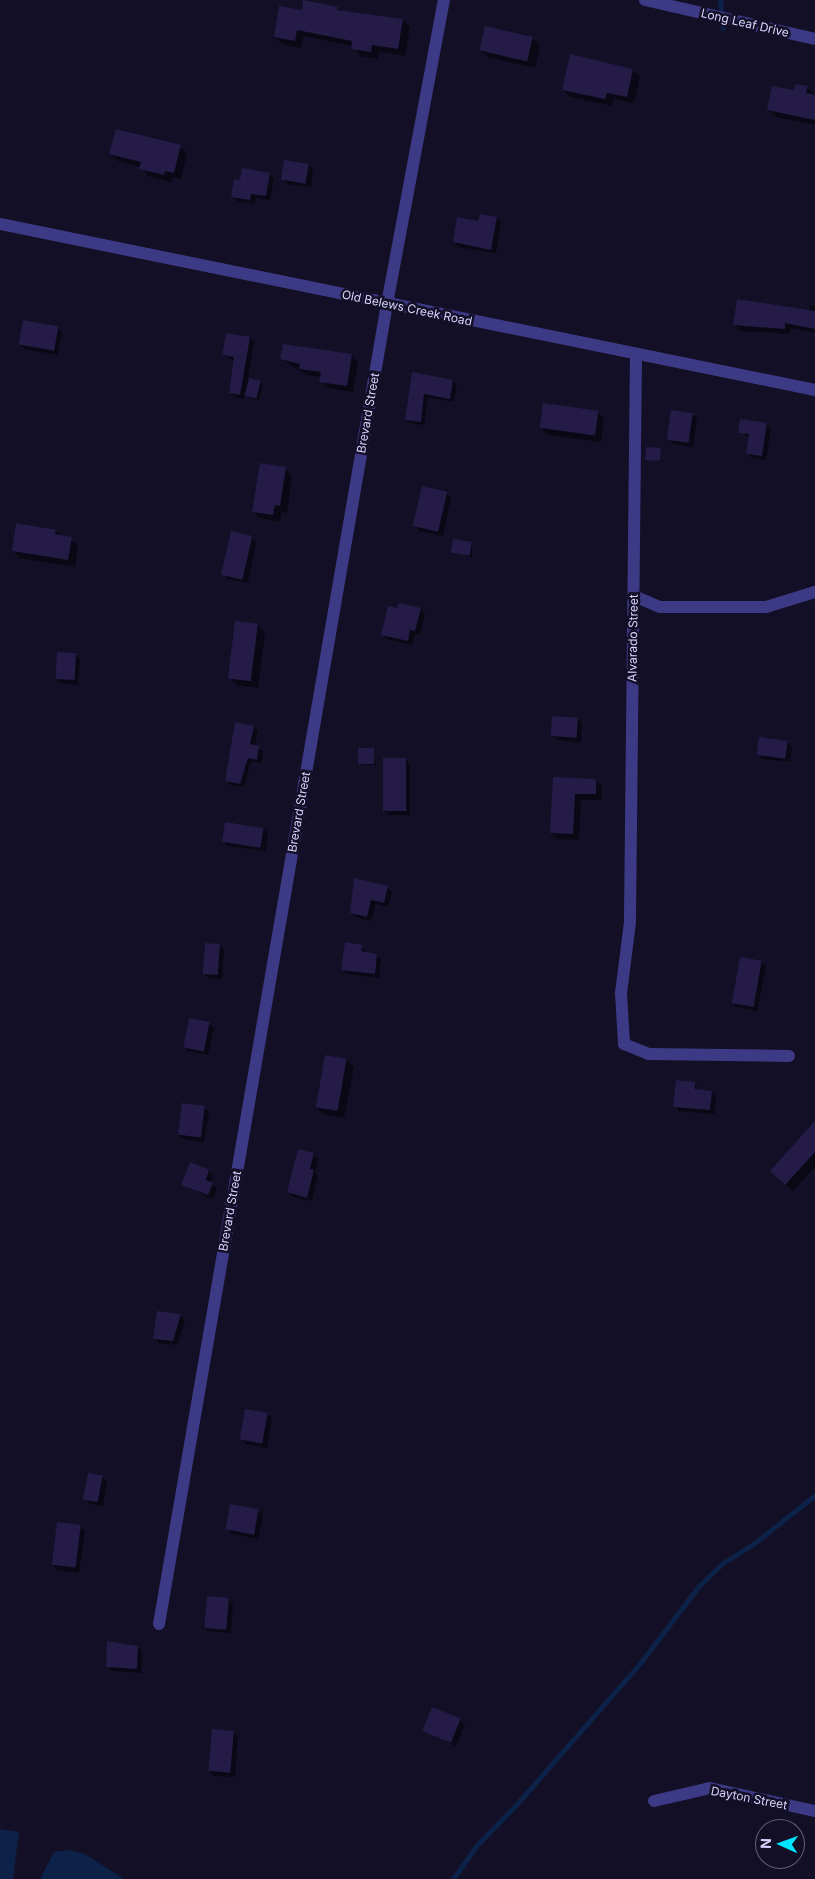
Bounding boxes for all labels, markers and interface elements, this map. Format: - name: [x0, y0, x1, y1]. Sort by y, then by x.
- street label: Long Leaf Drive: [700, 6, 790, 40]
- street label: Old Belews Creek Road: [341, 287, 473, 329]
- street label: Brevard Street: [354, 372, 382, 454]
- street label: Alvarado Street: [625, 594, 641, 682]
- street label: Brevard Street: [285, 771, 313, 853]
- street label: Brevard Street: [216, 1170, 244, 1252]
- street label: Dayton Street: [710, 1784, 788, 1812]
- north arrow: [755, 1819, 805, 1869]
- text: N: [757, 1838, 774, 1849]

